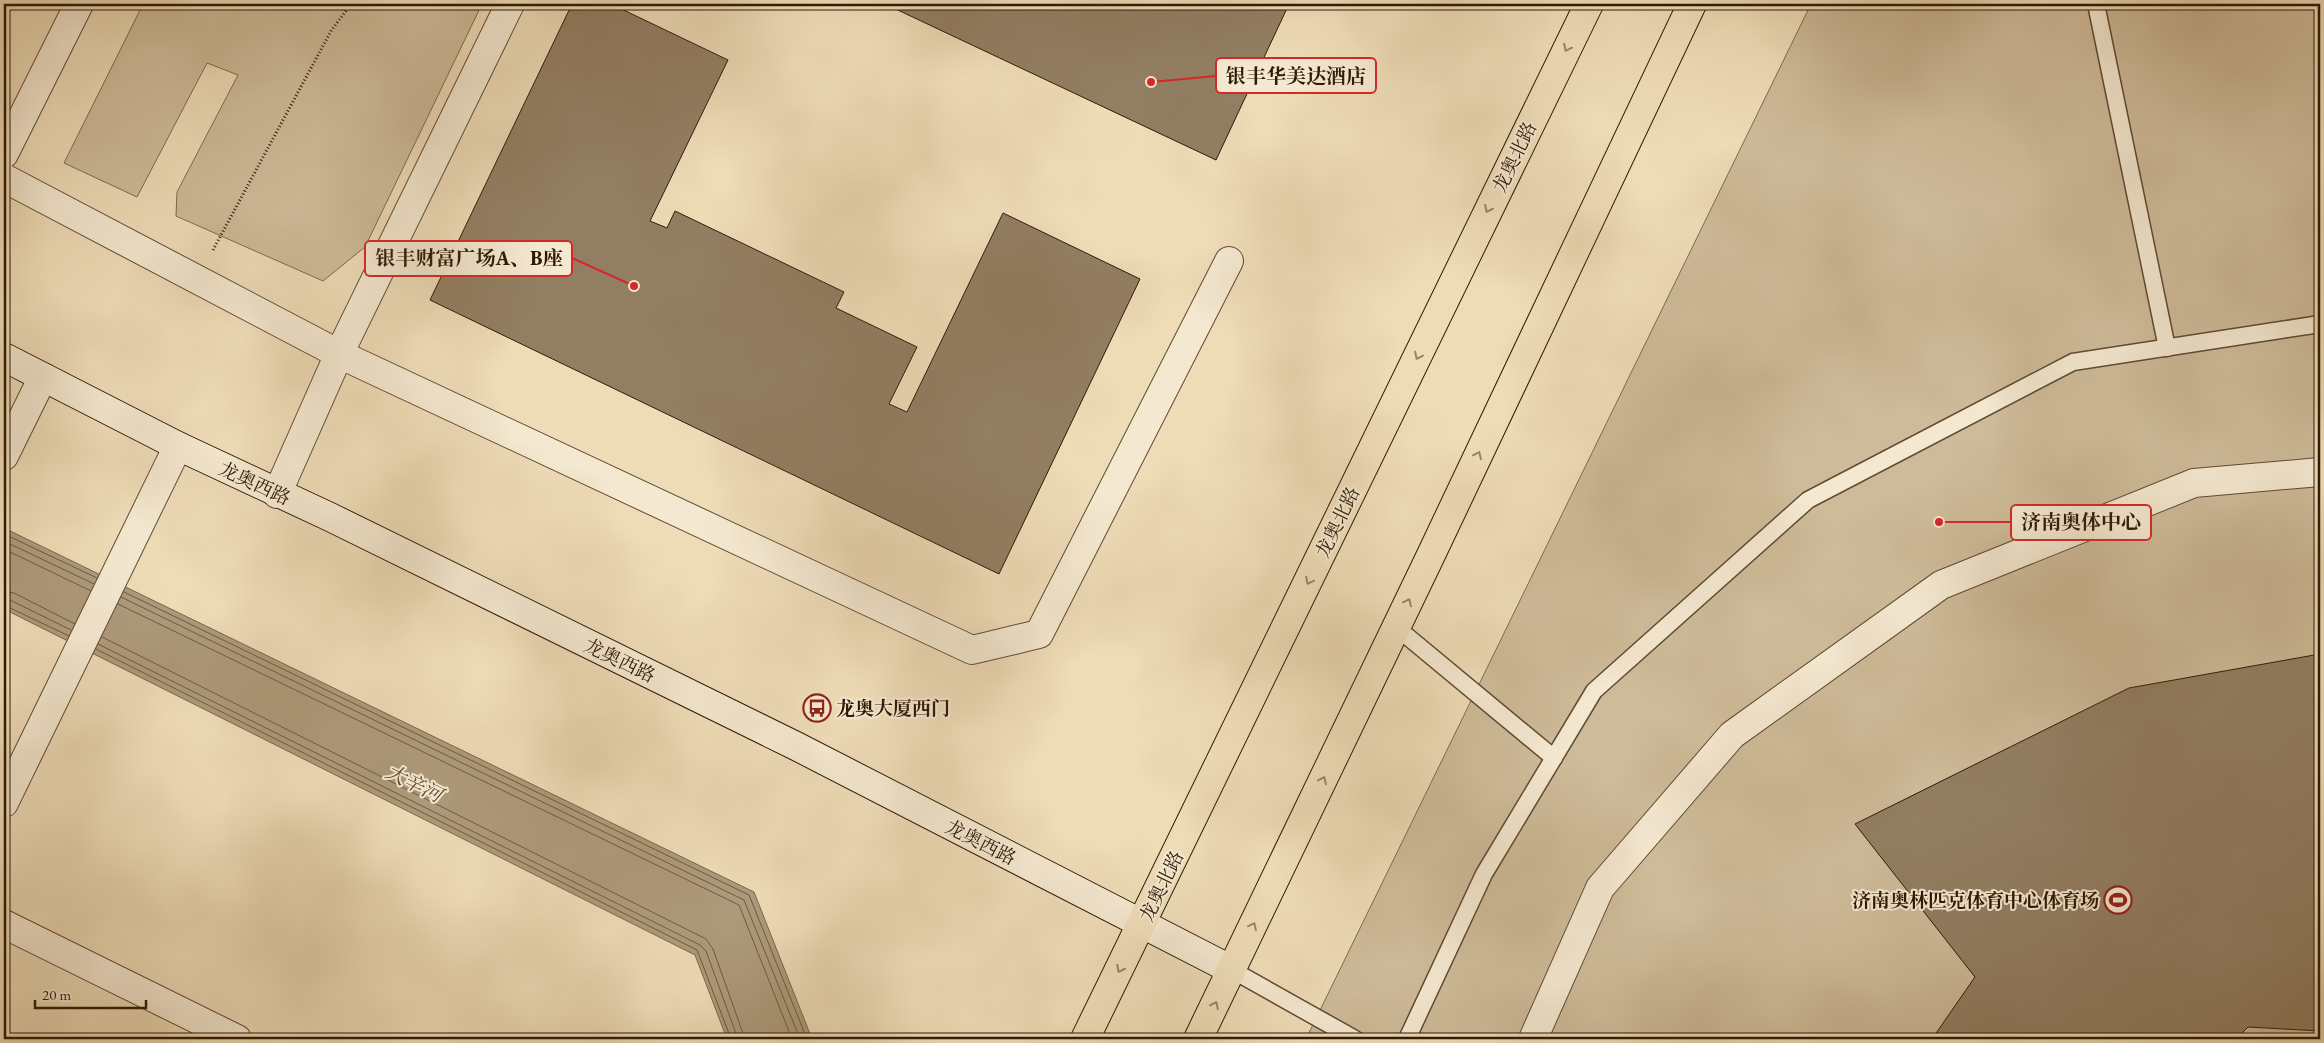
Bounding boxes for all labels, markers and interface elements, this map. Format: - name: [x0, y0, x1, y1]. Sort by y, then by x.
- one-way arrow: [1563, 42, 1573, 51]
- callout: 银丰华美达酒店: [1216, 58, 1376, 93]
- text: 银丰华美达酒店: [1226, 63, 1366, 89]
- street label: 龙奥北路: [1487, 118, 1542, 197]
- one-way arrow: [1484, 204, 1494, 213]
- callout: 银丰财富广场A、B座: [365, 241, 572, 276]
- text: 银丰财富广场A、B座: [376, 245, 562, 271]
- one-way arrow: [1414, 350, 1424, 359]
- one-way arrow: [1472, 451, 1483, 460]
- street label: 龙奥西路: [215, 456, 295, 511]
- street label: 龙奥北路: [1310, 483, 1365, 562]
- callout: 济南奥体中心: [2011, 505, 2151, 540]
- text: 济南奥体中心: [2021, 509, 2141, 535]
- one-way arrow: [1305, 576, 1315, 585]
- one-way arrow: [1402, 598, 1412, 607]
- street label: 龙奥西路: [580, 633, 659, 688]
- bus stop icon: 龙奥大厦西门: [802, 693, 832, 723]
- place label: 龙奥大厦西门: [836, 696, 950, 721]
- water label: 大辛河: [381, 758, 449, 809]
- one-way arrow: [1317, 776, 1327, 785]
- street label: 龙奥西路: [941, 814, 1020, 871]
- street label: 龙奥北路: [1134, 847, 1189, 926]
- sports icon: 济南奥林匹克体育中心体育场: [2103, 885, 2133, 915]
- place label: 济南奥林匹克体育中心体育场: [1852, 888, 2099, 913]
- one-way arrow: [1247, 923, 1257, 932]
- one-way arrow: [1116, 964, 1126, 973]
- scale bar: [35, 978, 146, 1010]
- text: 20 m: [42, 985, 71, 1004]
- one-way arrow: [1209, 1001, 1219, 1010]

